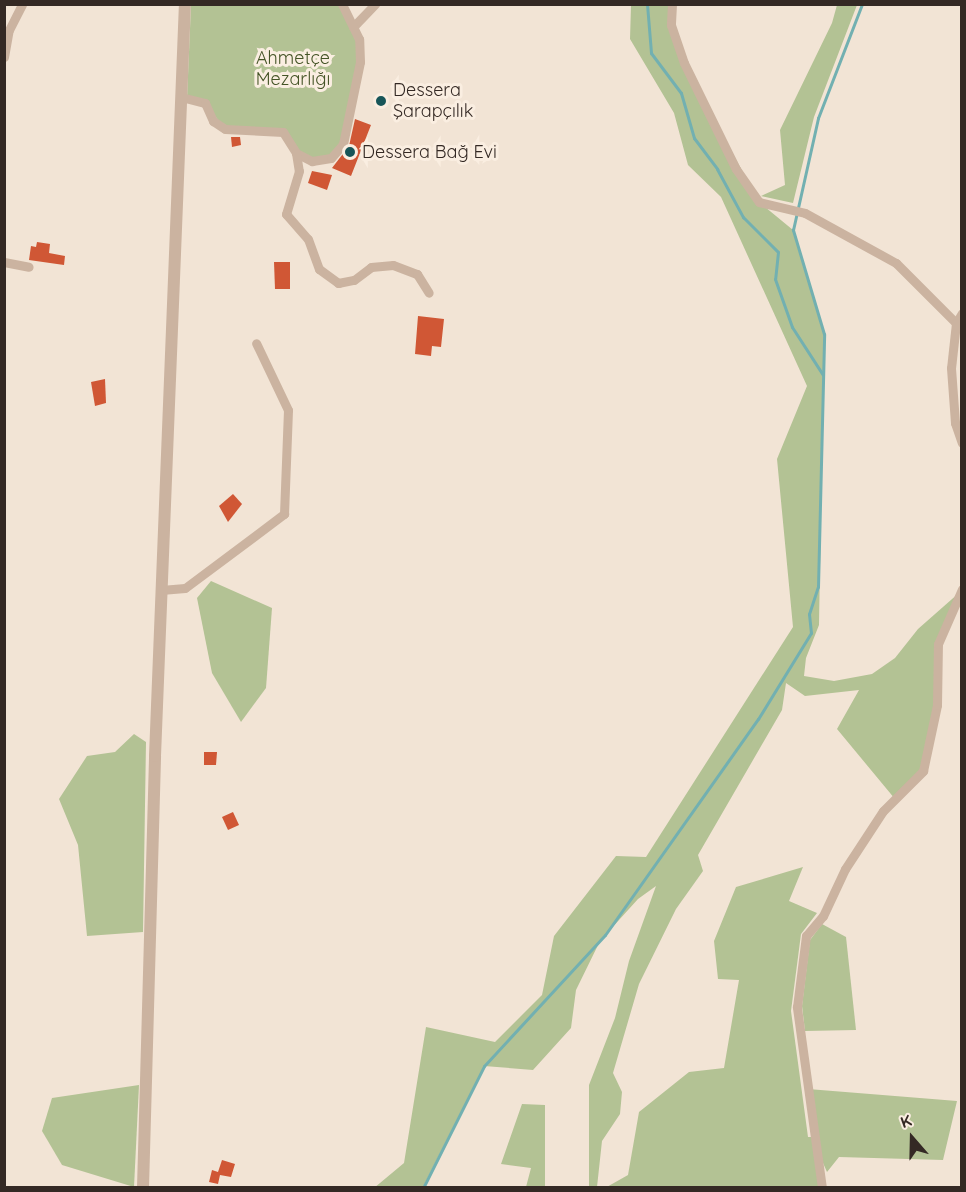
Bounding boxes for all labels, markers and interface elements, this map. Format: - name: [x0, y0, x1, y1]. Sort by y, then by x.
- park label: Ahmetçe Mezarlığı: [256, 48, 330, 90]
- place label: Dessera Şarapçılık: [393, 80, 473, 122]
- marker: Dessera Şarapçılık: [374, 94, 388, 108]
- place label: Dessera Bağ Evi: [362, 141, 497, 163]
- marker: Dessera Bağ Evi: [343, 145, 357, 159]
- north arrow: [882, 1108, 942, 1168]
- text: K: [897, 1110, 914, 1132]

